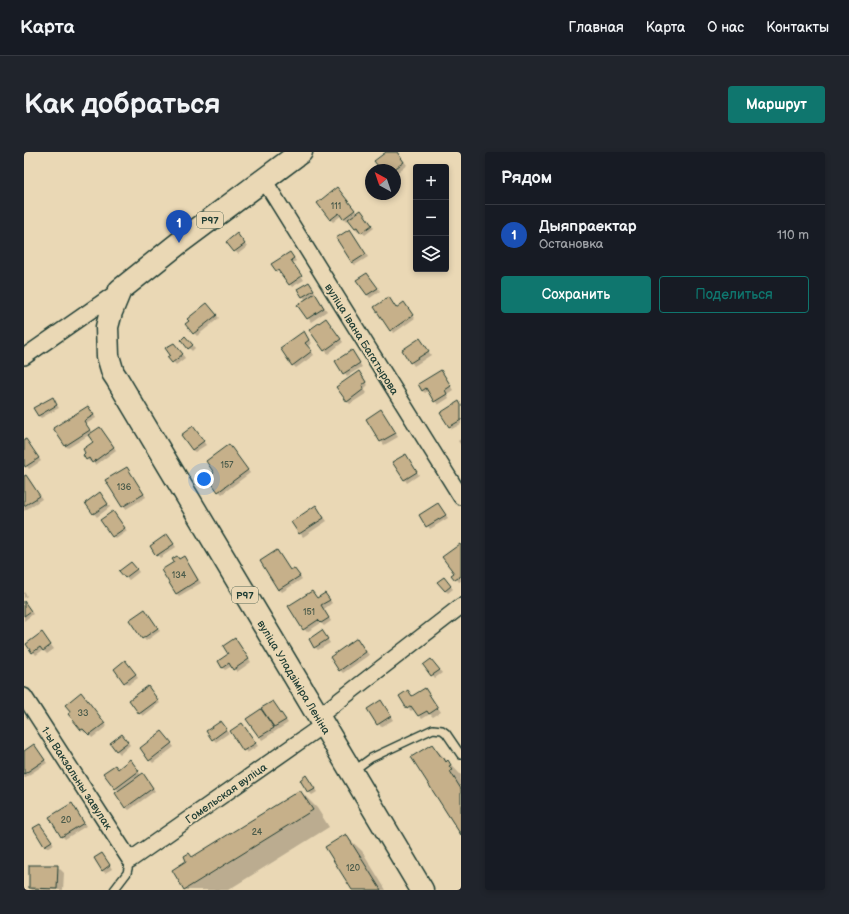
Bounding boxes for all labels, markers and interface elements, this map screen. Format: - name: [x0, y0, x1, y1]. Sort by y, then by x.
- text: Карта: [20, 16, 74, 39]
- text: Главная: [569, 19, 624, 36]
- text: Карта: [646, 19, 685, 36]
- text: О нас: [707, 19, 744, 36]
- text: Контакты: [766, 19, 829, 36]
- button: Маршрут: [728, 86, 825, 123]
- text: Как добраться: [24, 88, 221, 121]
- north arrow: [365, 164, 401, 200]
- map controls: [413, 164, 449, 272]
- button: +: [413, 164, 449, 200]
- text: Рядом: [501, 168, 552, 188]
- button: −: [413, 200, 449, 236]
- house number: 111: [331, 201, 341, 212]
- pin: 1: [166, 210, 192, 243]
- road number: Р97: [197, 212, 223, 228]
- text: Дыяпраектар: [539, 217, 637, 236]
- text: 1: [511, 227, 517, 243]
- text: 110 m: [777, 227, 809, 243]
- button: layers: [413, 236, 449, 272]
- text: Остановка: [539, 236, 604, 252]
- button: Сохранить: [501, 276, 651, 313]
- button: Поделиться: [659, 276, 809, 313]
- street label: вуліца Івана Багатырова: [322, 281, 401, 398]
- house number: 157: [220, 460, 234, 471]
- your location: [194, 469, 214, 489]
- house number: 136: [117, 482, 132, 493]
- house number: 134: [172, 570, 187, 581]
- road number: Р97: [232, 587, 258, 603]
- house number: 151: [303, 607, 315, 618]
- street label: вуліца Уладзіміра Леніна: [254, 618, 333, 737]
- house number: 33: [77, 708, 89, 719]
- street label: 1-ы Вакзальны завулак: [38, 724, 115, 832]
- street label: Гомельская вуліца: [183, 760, 270, 826]
- house number: 20: [61, 815, 71, 826]
- house number: 24: [252, 827, 263, 838]
- house number: 120: [346, 863, 360, 874]

